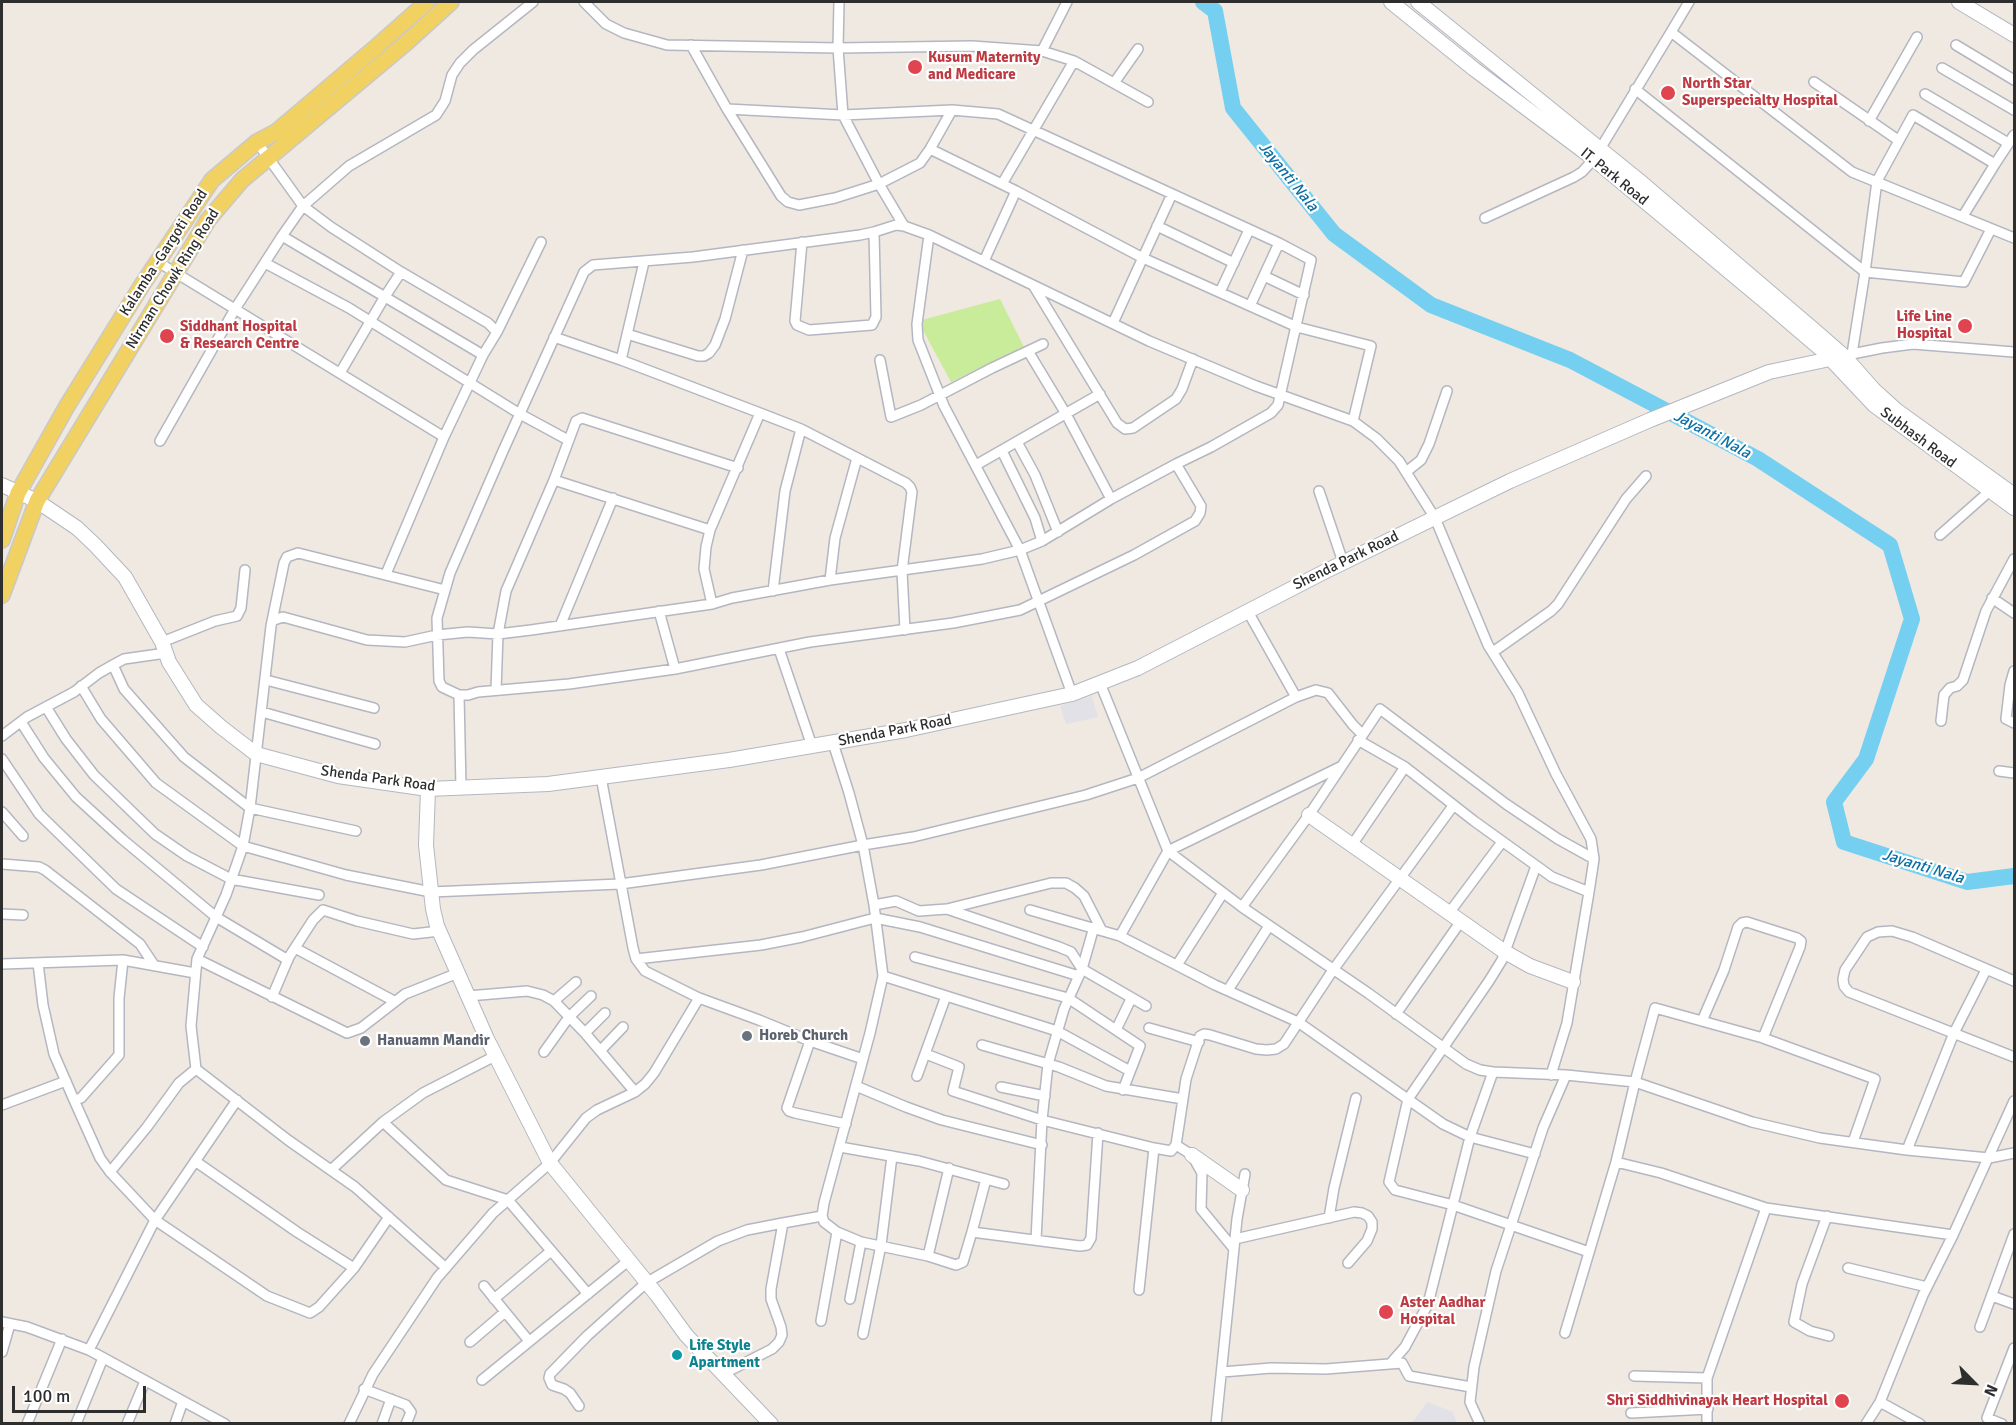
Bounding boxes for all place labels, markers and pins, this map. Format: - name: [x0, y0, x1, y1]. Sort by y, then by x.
- place label: Kusum Maternity and Medicare: [928, 49, 1040, 84]
- marker: Kusum Maternity and Medicare: [906, 58, 924, 76]
- place label: North Star Superspecialty Hospital: [1682, 75, 1838, 110]
- marker: North Star Superspecialty Hospital: [1659, 84, 1677, 102]
- place label: Life Line Hospital: [1896, 308, 1952, 343]
- marker: Life Line Hospital: [1956, 317, 1974, 335]
- place label: Siddhant Hospital & Research Centre: [180, 318, 299, 353]
- marker: Siddhant Hospital & Research Centre: [158, 327, 176, 345]
- place label: Horeb Church: [759, 1027, 848, 1045]
- marker: Horeb Church: [740, 1029, 754, 1043]
- place label: Hanuamn Mandir: [377, 1032, 490, 1050]
- marker: Hanuamn Mandir: [358, 1034, 372, 1048]
- place label: Aster Aadhar Hospital: [1400, 1294, 1485, 1329]
- marker: Aster Aadhar Hospital: [1377, 1303, 1395, 1321]
- place label: Life Style Apartment: [689, 1337, 760, 1372]
- marker: Life Style Apartment: [670, 1348, 684, 1362]
- place label: Shri Siddhivinayak Heart Hospital: [1607, 1392, 1828, 1410]
- marker: Shri Siddhivinayak Heart Hospital: [1833, 1392, 1851, 1410]

